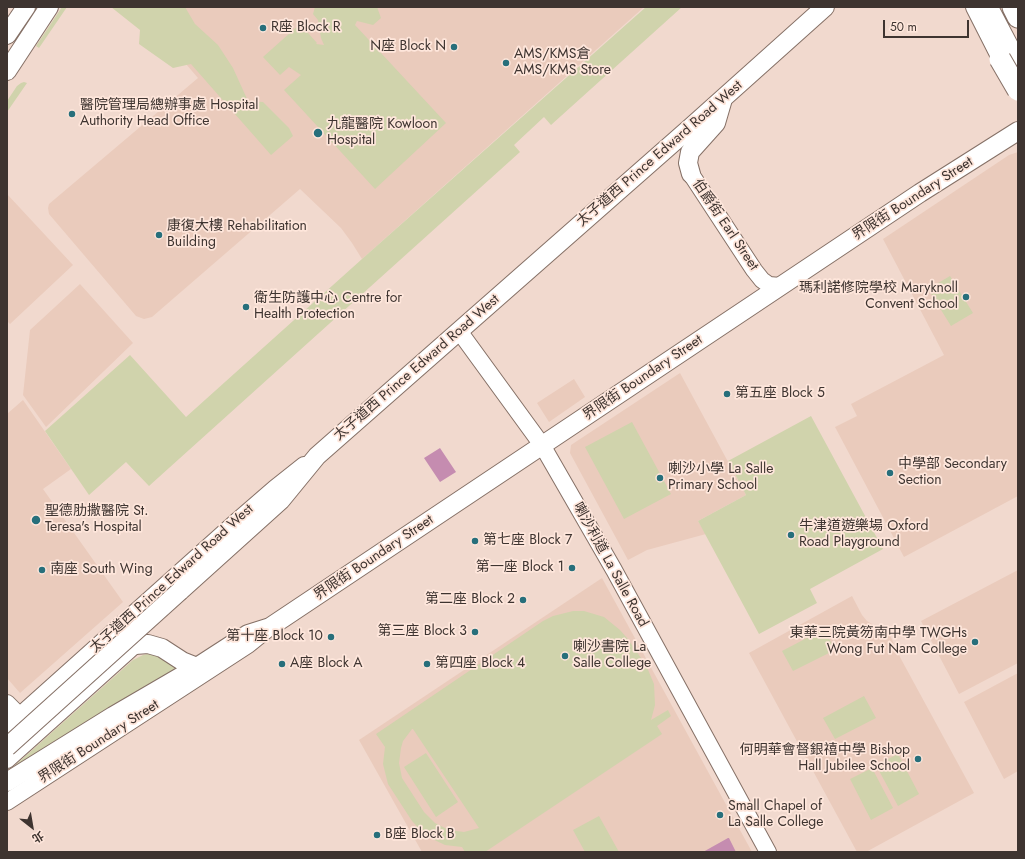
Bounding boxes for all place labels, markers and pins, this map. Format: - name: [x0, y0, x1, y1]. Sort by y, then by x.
- place label: R座 Block R: [271, 20, 341, 36]
- marker: R座 Block R: [258, 23, 268, 33]
- place label: N座 Block N: [370, 39, 446, 55]
- marker: N座 Block N: [449, 42, 459, 52]
- place label: AMS/KMS倉 AMS/KMS Store: [514, 47, 611, 80]
- marker: AMS/KMS倉 AMS/KMS Store: [501, 58, 511, 68]
- place label: 醫院管理局總辦事處 Hospital Authority Head Office: [80, 98, 258, 130]
- marker: 醫院管理局總辦事處 Hospital Authority Head Office: [67, 109, 77, 119]
- place label: 九龍醫院 Kowloon Hospital: [327, 117, 438, 150]
- marker: 九龍醫院 Kowloon Hospital: [312, 127, 324, 139]
- place label: 康復大樓 Rehabilitation Building: [167, 219, 307, 252]
- marker: 康復大樓 Rehabilitation Building: [154, 230, 164, 240]
- place label: 瑪利諾修院學校 Maryknoll Convent School: [799, 281, 958, 314]
- place label: 衛生防護中心 Centre for Health Protection: [254, 291, 402, 324]
- marker: 瑪利諾修院學校 Maryknoll Convent School: [961, 292, 971, 302]
- marker: 衛生防護中心 Centre for Health Protection: [241, 302, 251, 312]
- place label: 第五座 Block 5: [735, 386, 825, 402]
- marker: 第五座 Block 5: [722, 389, 732, 399]
- place label: 中學部 Secondary Section: [898, 457, 1007, 490]
- place label: 喇沙小學 La Salle Primary School: [668, 462, 773, 494]
- marker: 中學部 Secondary Section: [885, 468, 895, 478]
- marker: 喇沙小學 La Salle Primary School: [655, 473, 665, 483]
- place label: 聖德肋撒醫院 St. Teresa's Hospital: [45, 504, 148, 536]
- marker: 聖德肋撒醫院 St. Teresa's Hospital: [30, 514, 42, 526]
- place label: 牛津道遊樂場 Oxford Road Playground: [799, 519, 929, 552]
- marker: 牛津道遊樂場 Oxford Road Playground: [786, 530, 796, 540]
- place label: 第七座 Block 7: [483, 533, 572, 549]
- marker: 第七座 Block 7: [470, 536, 480, 546]
- place label: 第一座 Block 1: [476, 560, 564, 576]
- place label: 南座 South Wing: [50, 562, 153, 578]
- marker: 第一座 Block 1: [567, 563, 577, 573]
- marker: 南座 South Wing: [37, 565, 47, 575]
- place label: 第二座 Block 2: [425, 592, 515, 608]
- marker: 第二座 Block 2: [518, 595, 528, 605]
- place label: 第三座 Block 3: [377, 624, 467, 640]
- place label: 東華三院黃笏南中學 TWGHs Wong Fut Nam College: [790, 626, 967, 658]
- marker: 第三座 Block 3: [470, 627, 480, 637]
- place label: 第十座 Block 10: [226, 629, 323, 645]
- marker: 第十座 Block 10: [326, 632, 336, 642]
- marker: 東華三院黃笏南中學 TWGHs Wong Fut Nam College: [970, 637, 980, 647]
- place label: 喇沙書院 La Salle College: [573, 640, 651, 672]
- marker: 喇沙書院 La Salle College: [560, 651, 570, 661]
- place label: A座 Block A: [290, 656, 362, 672]
- place label: 第四座 Block 4: [435, 656, 525, 672]
- marker: A座 Block A: [277, 659, 287, 669]
- marker: 第四座 Block 4: [422, 659, 432, 669]
- place label: 何明華會督銀禧中學 Bishop Hall Jubilee School: [740, 743, 910, 776]
- marker: 何明華會督銀禧中學 Bishop Hall Jubilee School: [913, 754, 923, 764]
- place label: Small Chapel of La Salle College: [728, 799, 824, 832]
- marker: Small Chapel of La Salle College: [715, 810, 725, 820]
- place label: B座 Block B: [385, 827, 455, 843]
- marker: B座 Block B: [372, 830, 382, 840]

